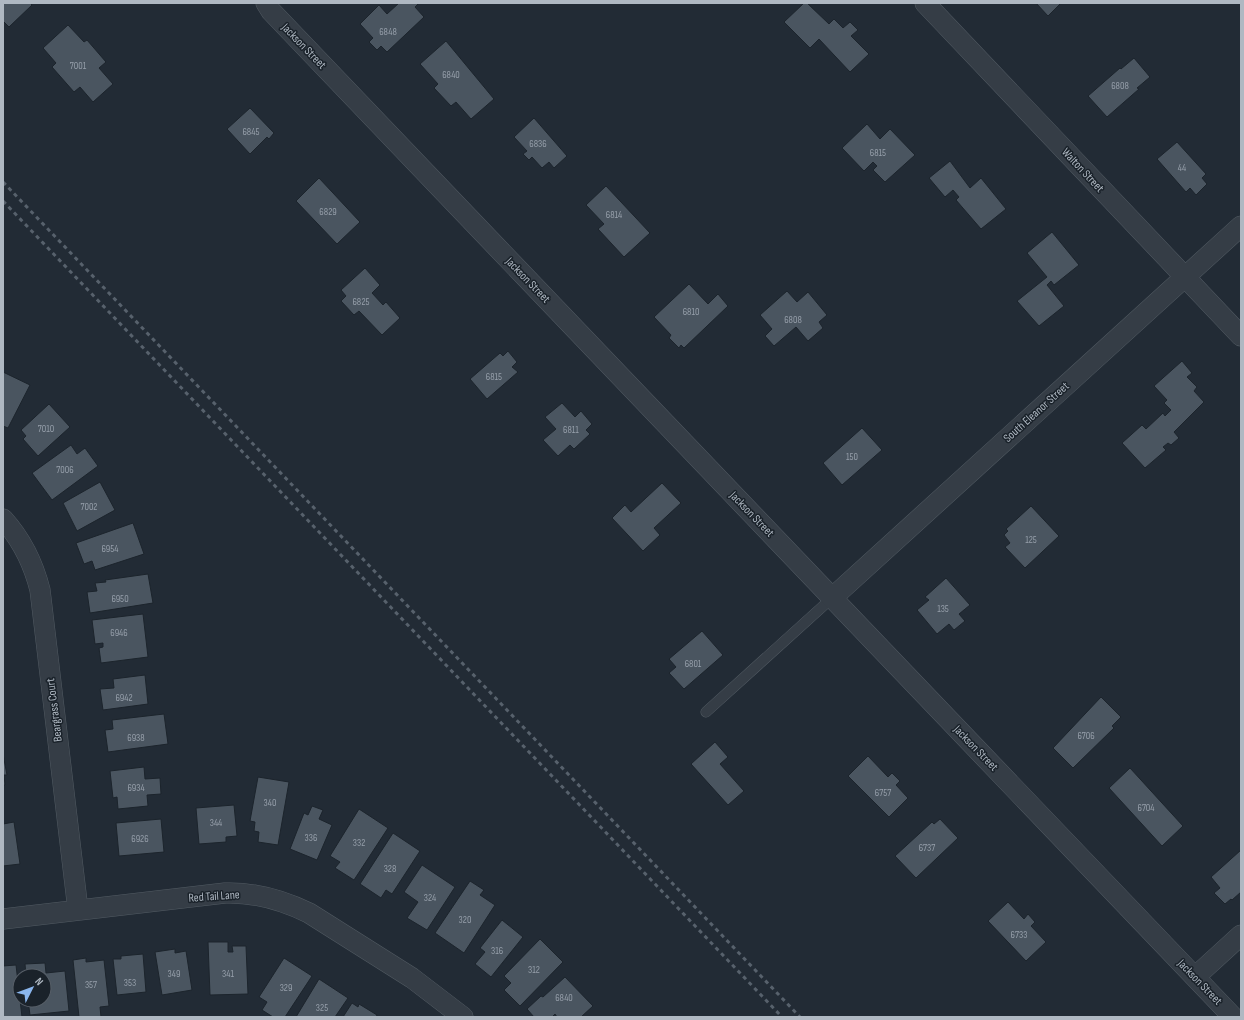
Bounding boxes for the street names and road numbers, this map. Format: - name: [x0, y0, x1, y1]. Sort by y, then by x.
- street label: Jackson Street: [277, 20, 329, 73]
- street label: Walton Street: [1058, 145, 1107, 196]
- street label: Jackson Street: [501, 254, 553, 307]
- street label: South Eleanor Street: [1000, 379, 1073, 446]
- street label: Jackson Street: [725, 488, 777, 541]
- street label: Beargrass Court: [43, 677, 66, 743]
- street label: Jackson Street: [949, 722, 1001, 775]
- street label: Red Tail Lane: [188, 887, 240, 906]
- street label: Jackson Street: [1173, 956, 1225, 1009]

